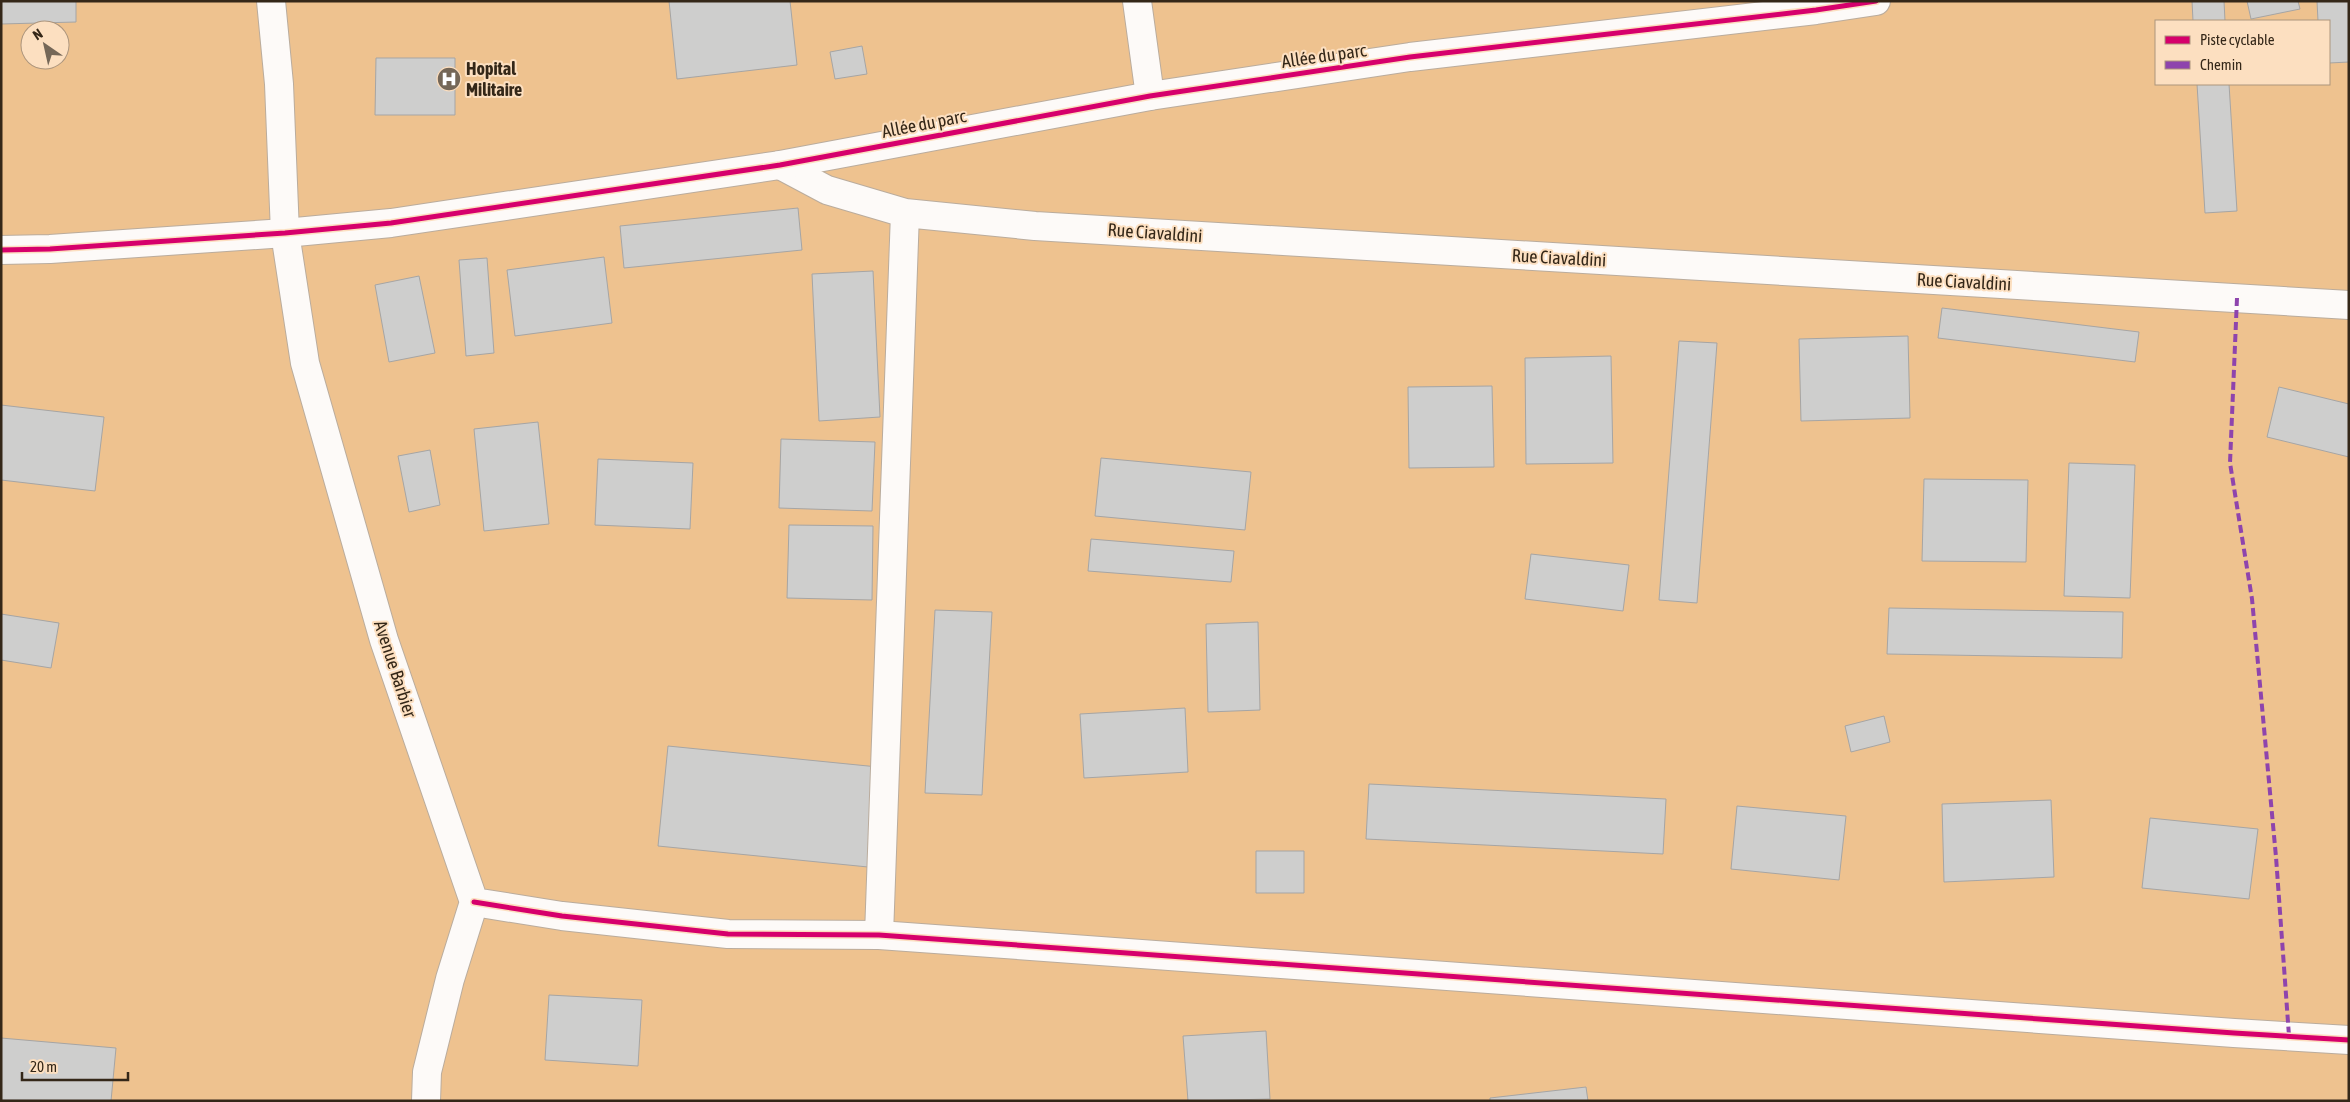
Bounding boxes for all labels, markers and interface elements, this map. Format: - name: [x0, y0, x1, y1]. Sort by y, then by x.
- north arrow: [20, 20, 70, 70]
- legend: [2155, 20, 2330, 85]
- text: N: [30, 25, 46, 43]
- text: Piste cyclable: [2200, 31, 2275, 48]
- street label: Allée du parc: [1280, 39, 1368, 72]
- text: Chemin: [2200, 56, 2242, 73]
- place label: Hopital Militaire: [466, 58, 522, 100]
- hospital icon: Hopital Militaire: [436, 66, 462, 92]
- street label: Allée du parc: [880, 105, 968, 142]
- street label: Rue Ciavaldini: [1107, 219, 1203, 246]
- street label: Rue Ciavaldini: [1511, 245, 1607, 270]
- street label: Rue Ciavaldini: [1916, 269, 2012, 294]
- street label: Avenue Barbier: [370, 618, 421, 721]
- scale bar: [22, 1050, 129, 1082]
- text: 20 m: [30, 1058, 57, 1075]

